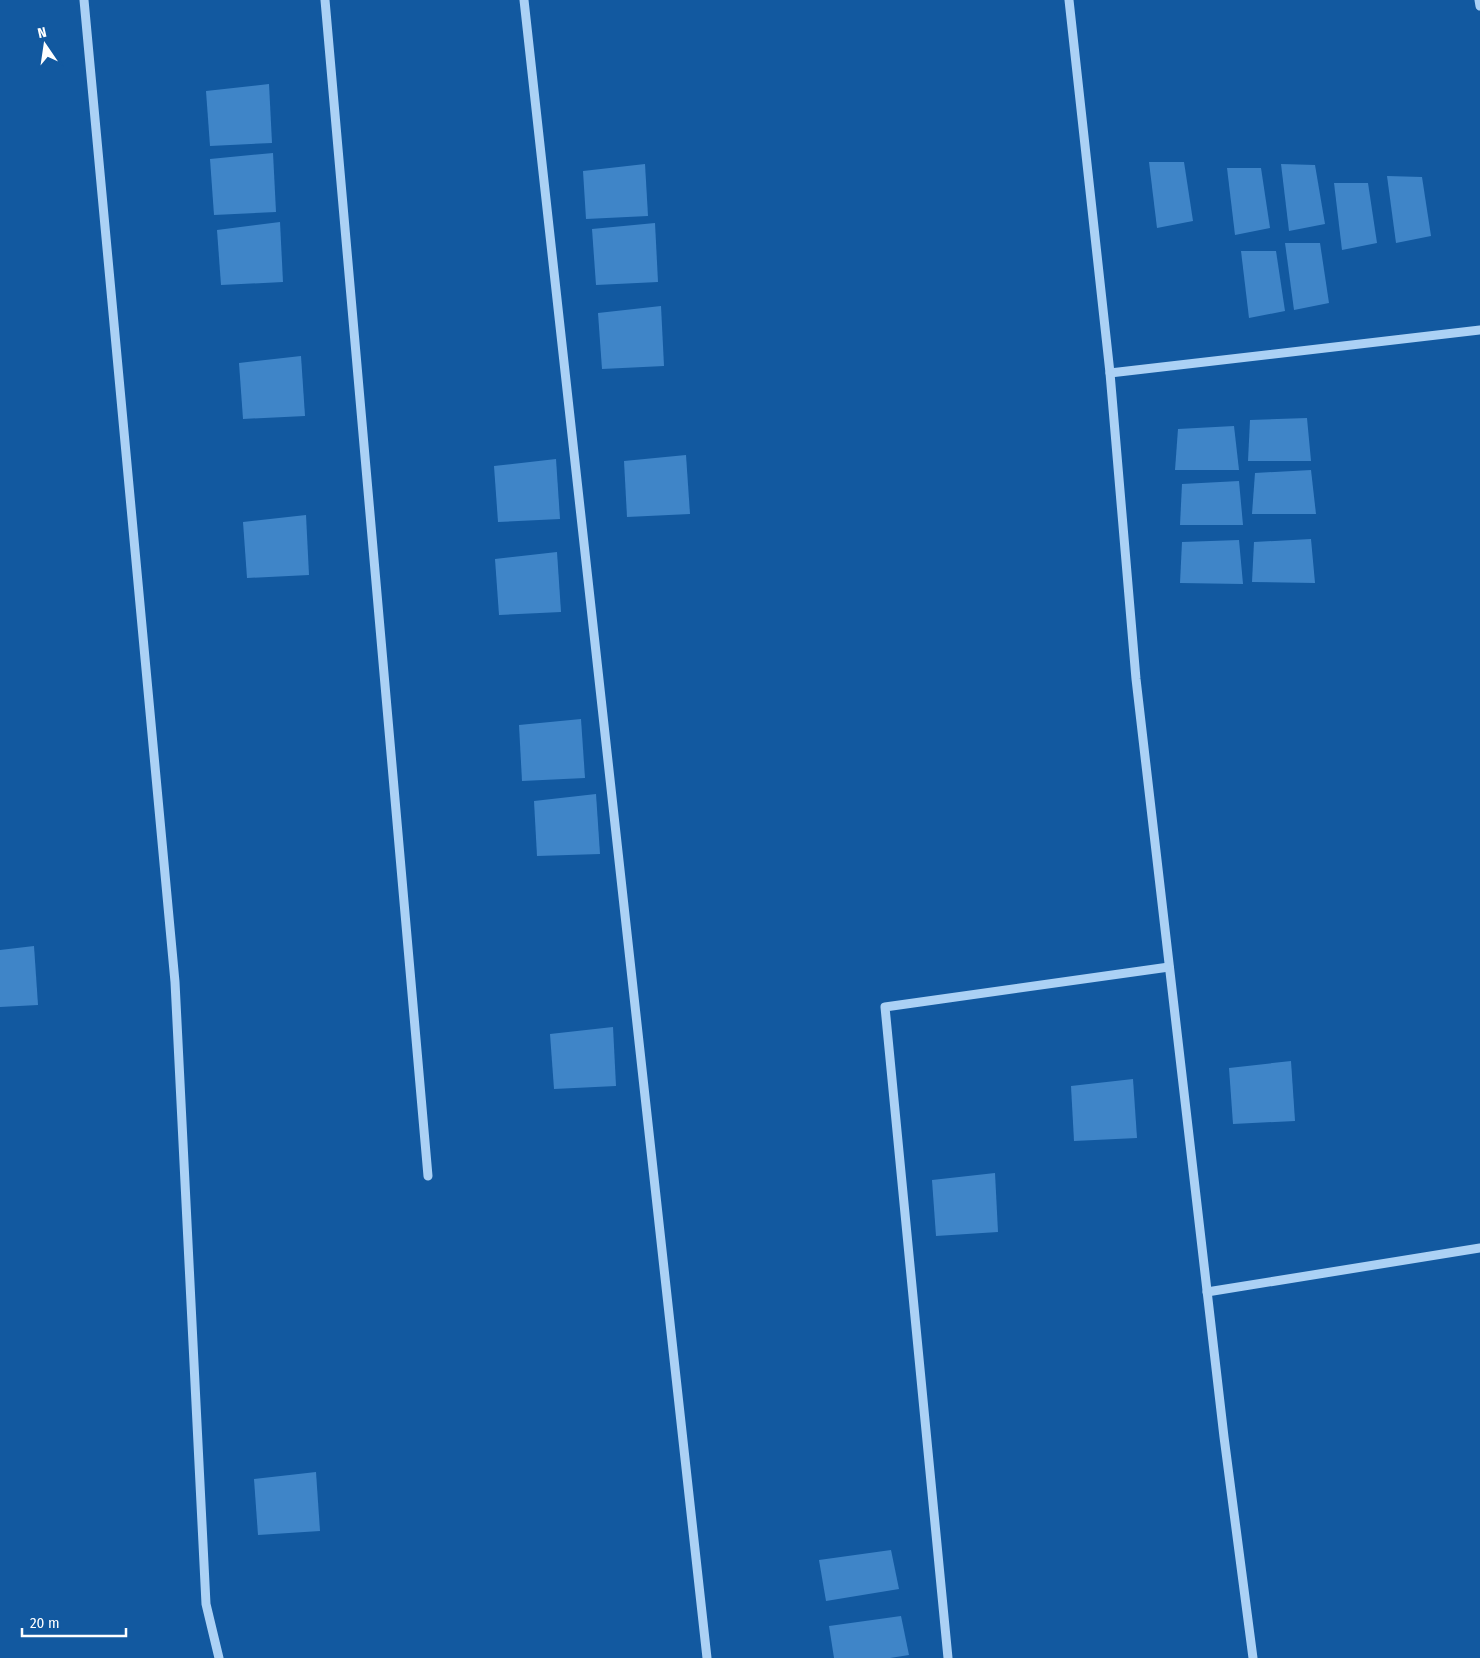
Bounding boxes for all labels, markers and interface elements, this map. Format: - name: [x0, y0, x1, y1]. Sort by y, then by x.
- north arrow: [20, 20, 70, 70]
- text: N: [36, 24, 48, 42]
- scale bar: [22, 1606, 126, 1638]
- text: 20 m: [30, 1614, 60, 1632]

